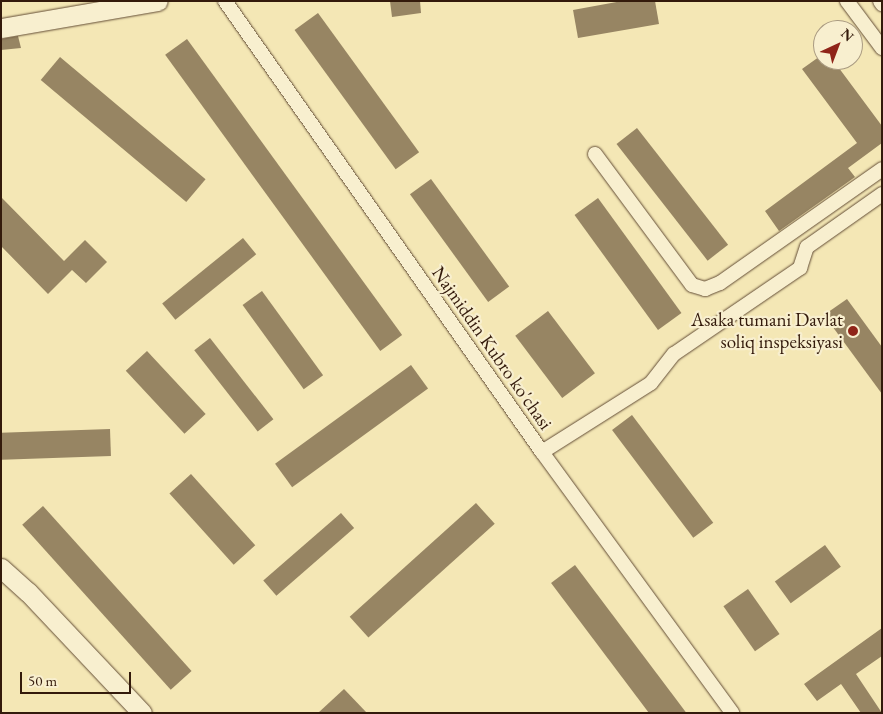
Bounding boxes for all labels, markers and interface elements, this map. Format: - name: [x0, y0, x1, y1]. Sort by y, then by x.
- north arrow: [813, 20, 863, 70]
- text: N: [837, 24, 858, 45]
- street label: Najmiddin Kubro ko'chasi: [427, 262, 557, 434]
- place label: Asaka tumani Davlat soliq inspeksiyasi: [691, 309, 843, 353]
- marker: Asaka tumani Davlat soliq inspeksiyasi: [847, 325, 859, 337]
- scale bar: [22, 662, 134, 694]
- text: 50 m: [28, 671, 57, 690]

